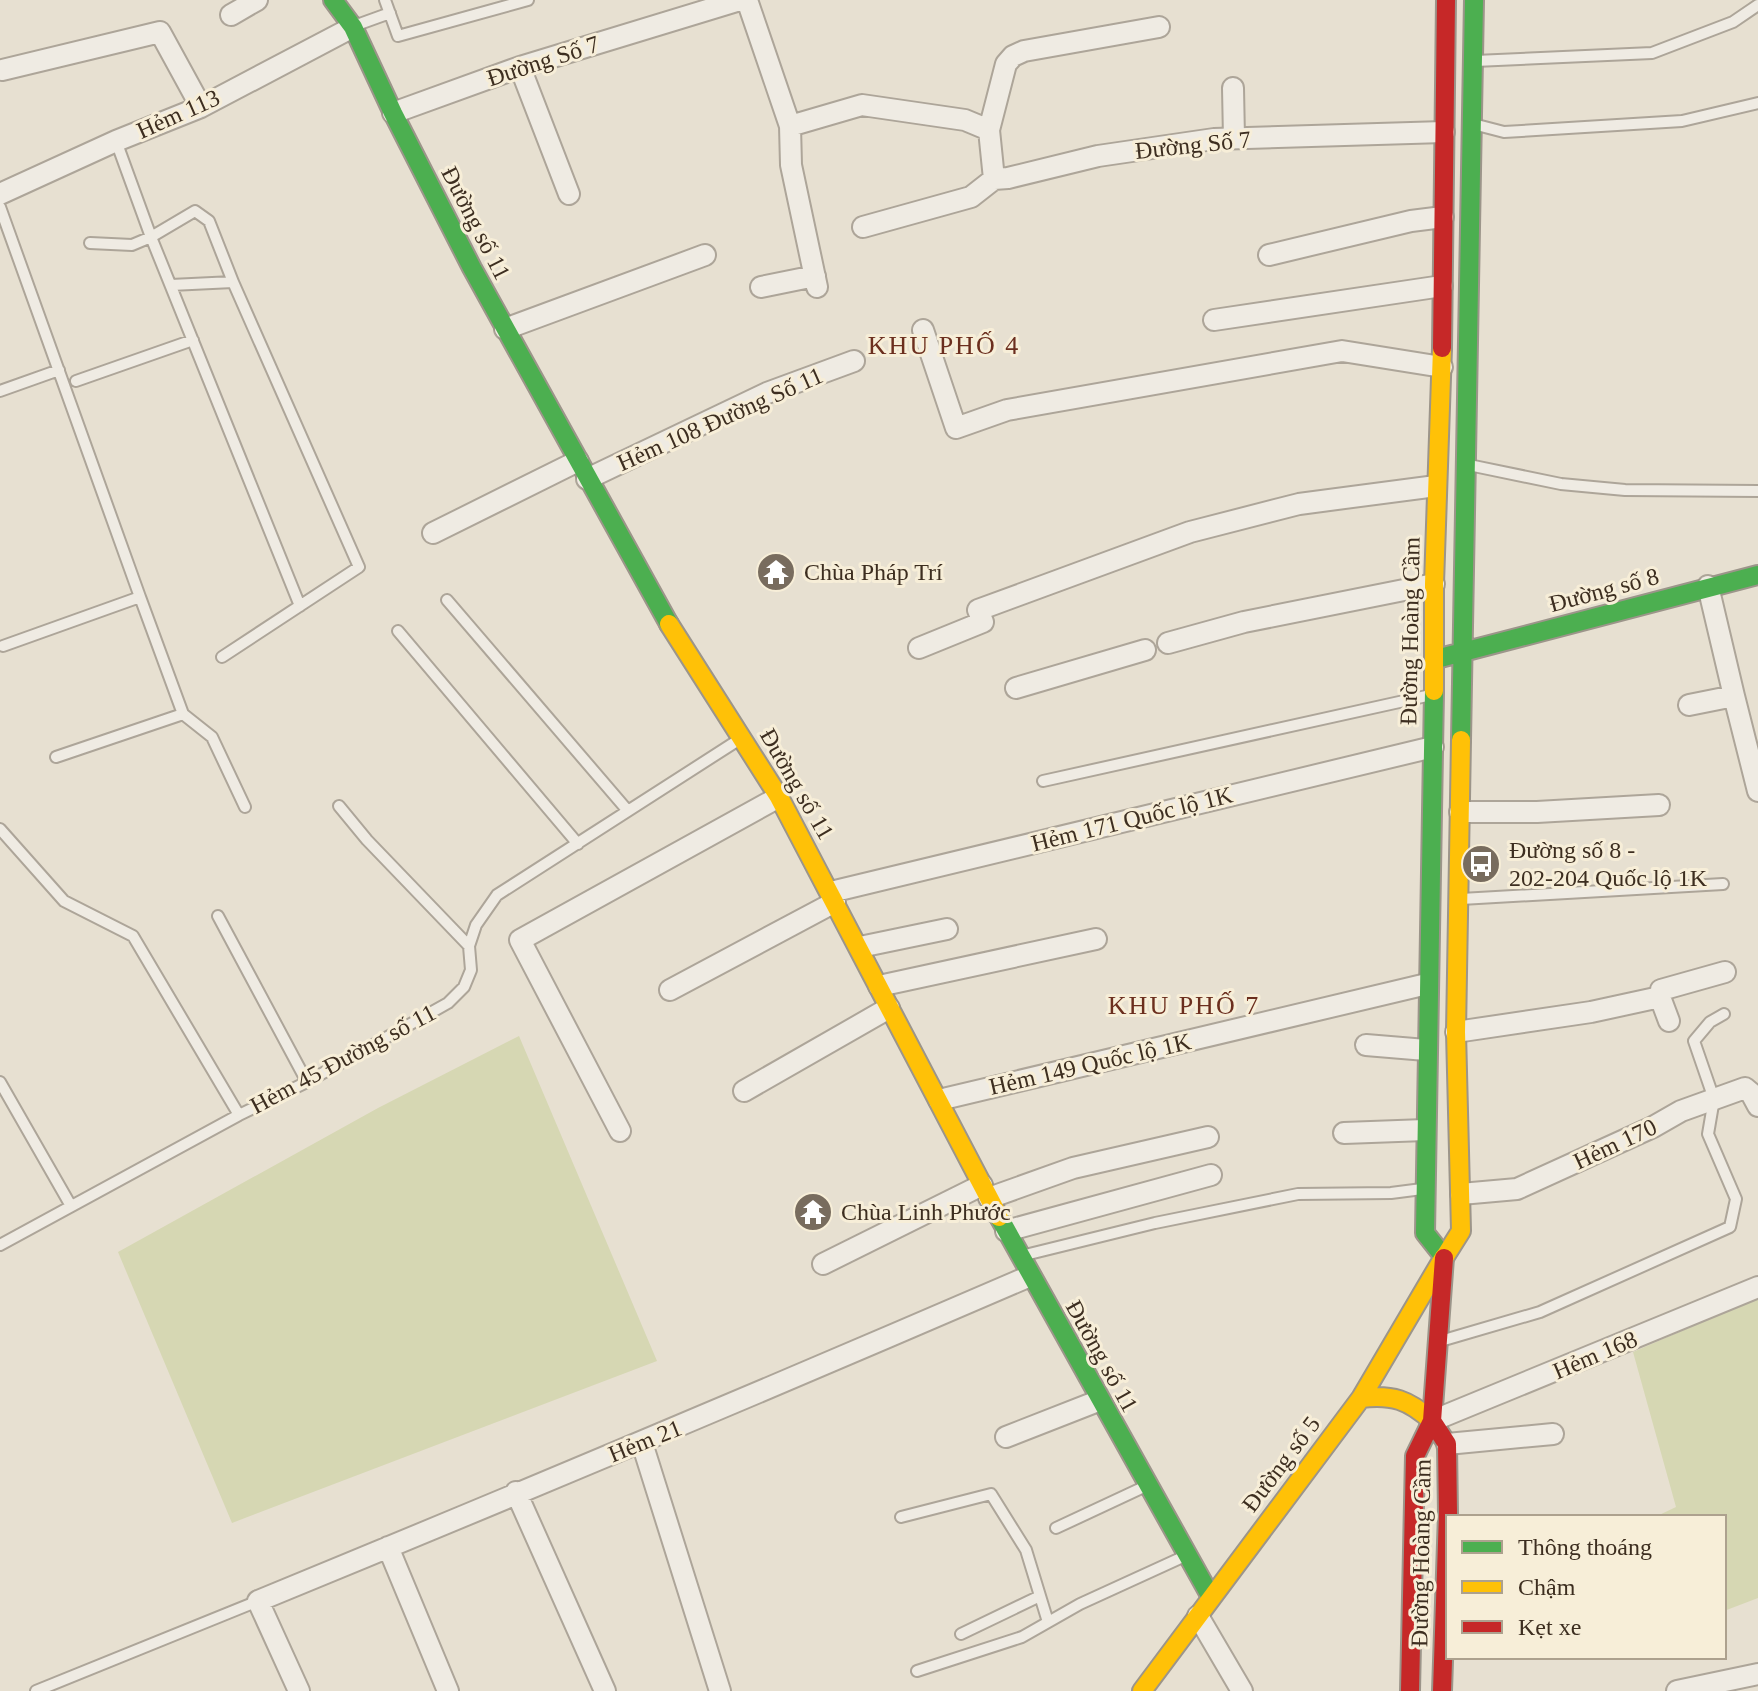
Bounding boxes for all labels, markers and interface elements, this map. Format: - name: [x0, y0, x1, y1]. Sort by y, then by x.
- street label: Đường Số 7: [484, 31, 602, 91]
- street label: Hẻm 113: [133, 84, 223, 144]
- street label: Đường Số 7: [1134, 126, 1252, 164]
- street label: Đường số 11: [436, 162, 516, 284]
- district label: KHU PHỐ 4: [868, 331, 1020, 360]
- street label: Hẻm 108 Đường Số 11: [613, 362, 827, 476]
- street label: Đường Hoàng Cầm: [1395, 536, 1425, 725]
- temple icon: Chùa Pháp Trí: [755, 551, 797, 593]
- place label: Chùa Pháp Trí: [804, 559, 943, 585]
- street label: Đường số 8: [1546, 563, 1662, 617]
- street label: Đường số 11: [755, 724, 839, 844]
- street label: Hẻm 171 Quốc lộ 1K: [1029, 781, 1236, 857]
- place label: Đường số 8 - 202-204 Quốc lộ 1K: [1509, 837, 1708, 891]
- bus stop icon: Đường số 8 - 202-204 Quốc lộ 1K: [1460, 843, 1502, 885]
- district label: KHU PHỐ 7: [1108, 991, 1260, 1020]
- street label: Hẻm 45 Đường số 11: [246, 999, 440, 1119]
- street label: Hẻm 149 Quốc lộ 1K: [986, 1028, 1194, 1100]
- street label: Hẻm 170: [1569, 1113, 1661, 1175]
- temple icon: Chùa Linh Phước: [792, 1191, 834, 1233]
- place label: Chùa Linh Phước: [841, 1199, 1011, 1225]
- street label: Đường số 11: [1061, 1296, 1143, 1416]
- street label: Hẻm 168: [1549, 1326, 1641, 1384]
- street label: Đường số 5: [1237, 1411, 1325, 1517]
- street label: Hẻm 21: [605, 1415, 685, 1467]
- street label: Đường Hoàng Cầm: [1406, 1458, 1436, 1647]
- legend: [1446, 1515, 1726, 1659]
- text: Thông thoáng: [1518, 1534, 1652, 1560]
- text: Chậm: [1518, 1574, 1576, 1600]
- text: Kẹt xe: [1518, 1614, 1581, 1640]

